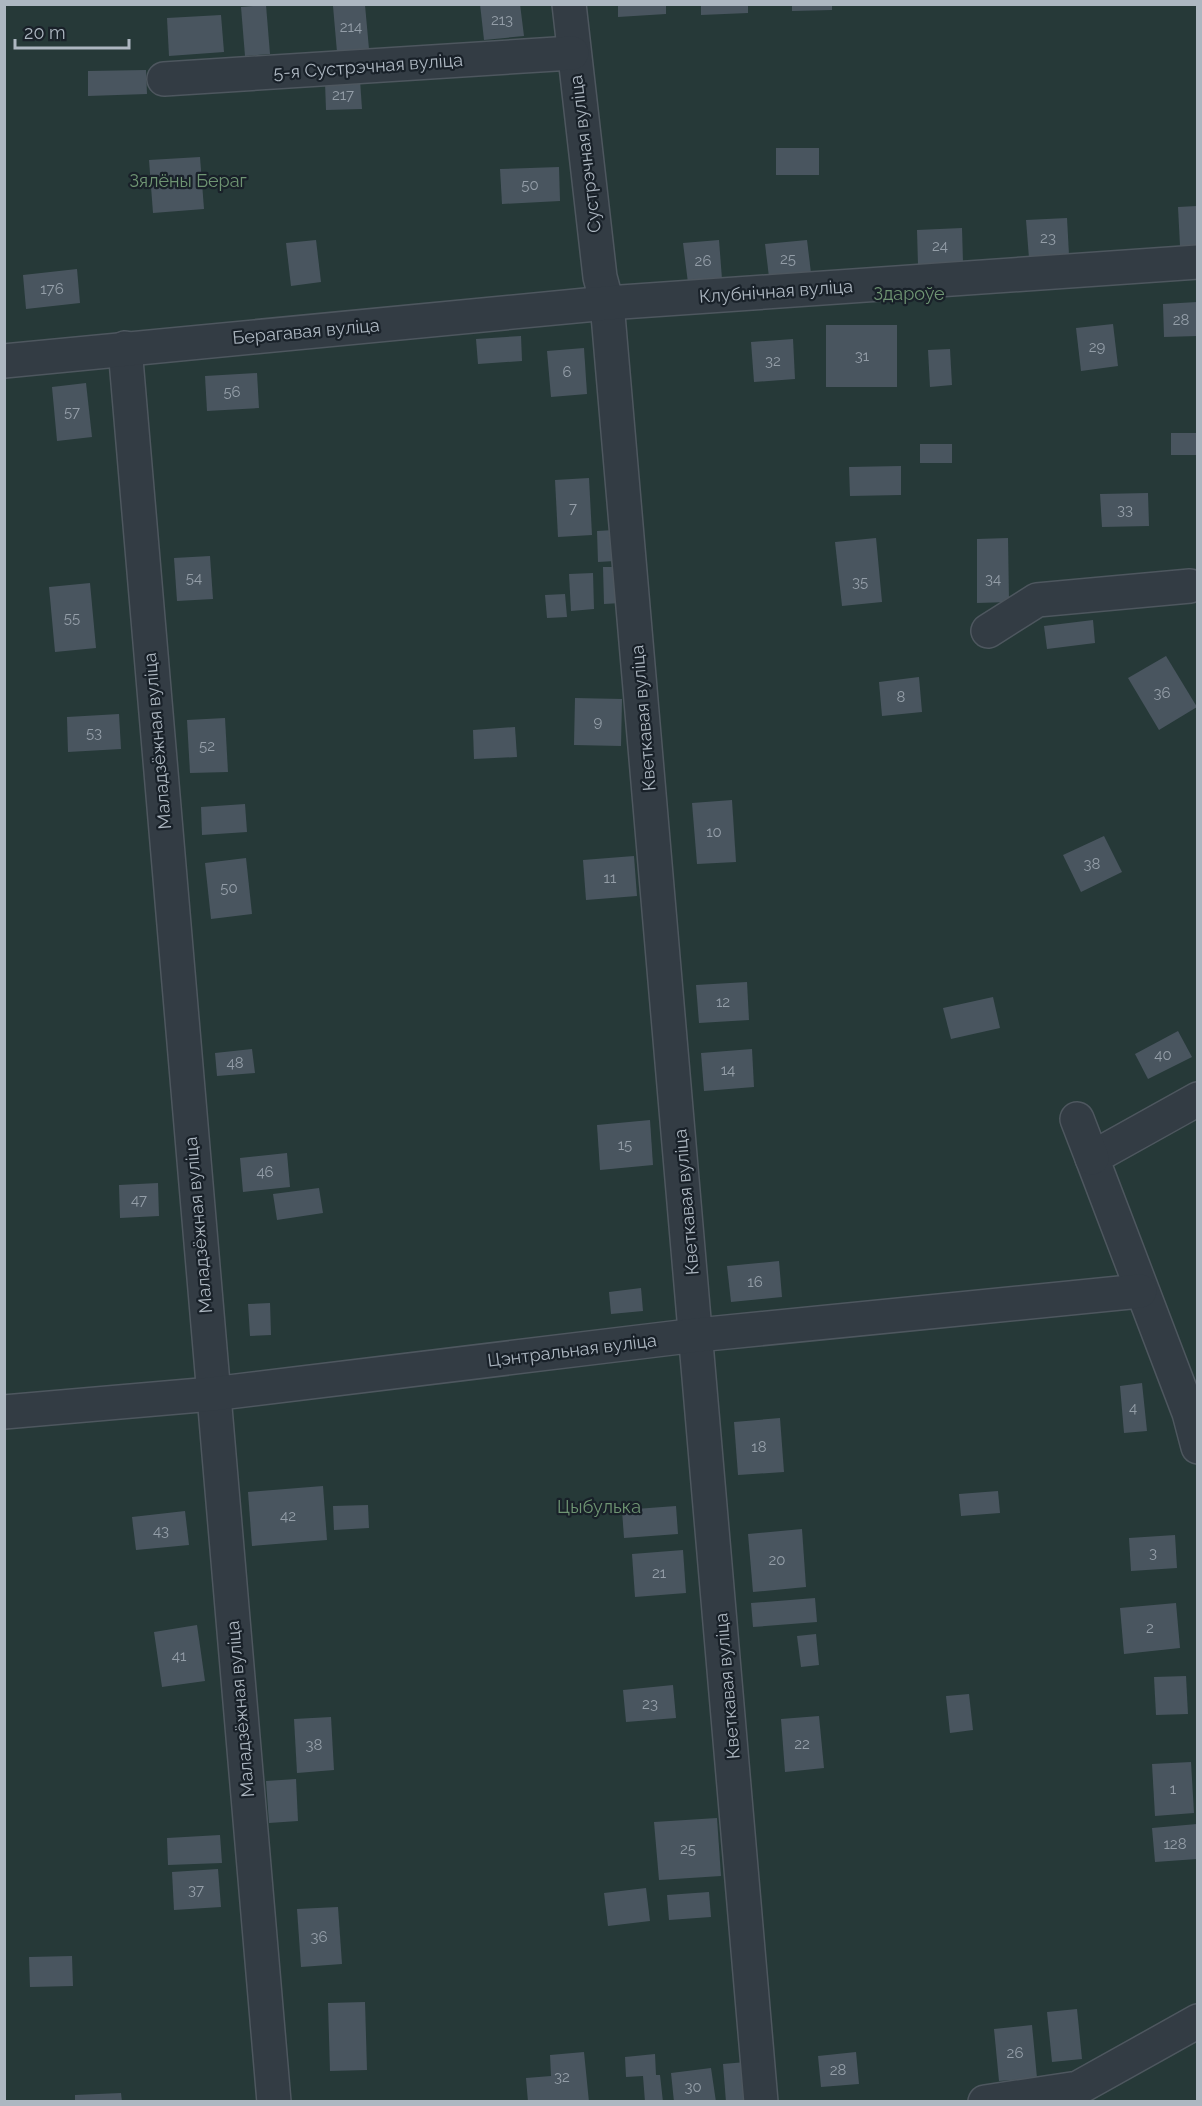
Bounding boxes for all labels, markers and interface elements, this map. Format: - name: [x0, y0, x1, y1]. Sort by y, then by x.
- house number: 213: [491, 11, 513, 29]
- scale bar: [15, 12, 129, 50]
- house number: 214: [340, 18, 362, 36]
- text: 20 m: [24, 22, 66, 43]
- street label: 5-я Сустрэчная вуліца: [273, 49, 463, 83]
- street label: Сустрэчная вуліца: [565, 74, 605, 234]
- house number: 217: [332, 86, 354, 104]
- park label: Зялёны Бераг: [129, 170, 247, 191]
- house number: 50: [521, 176, 539, 194]
- house number: 23: [1040, 229, 1056, 247]
- house number: 24: [932, 237, 948, 255]
- house number: 25: [780, 250, 796, 268]
- house number: 26: [695, 252, 711, 270]
- street label: Клубнічная вуліца: [698, 275, 854, 307]
- house number: 176: [40, 280, 64, 298]
- park label: Здароўе: [873, 283, 945, 304]
- house number: 28: [1173, 311, 1189, 329]
- street label: Берагавая вуліца: [232, 314, 380, 348]
- house number: 29: [1089, 338, 1106, 356]
- house number: 31: [855, 347, 870, 365]
- house number: 32: [765, 352, 781, 370]
- house number: 6: [562, 363, 572, 381]
- house number: 56: [223, 383, 241, 401]
- house number: 57: [64, 403, 80, 421]
- house number: 7: [569, 499, 577, 517]
- house number: 33: [1117, 501, 1133, 519]
- house number: 54: [186, 569, 202, 587]
- house number: 34: [985, 570, 1001, 588]
- house number: 35: [852, 573, 868, 591]
- house number: 55: [64, 609, 80, 627]
- street label: Кветкавая вуліца: [626, 644, 660, 792]
- street label: Маладзёжная вуліца: [139, 652, 175, 830]
- house number: 36: [1153, 684, 1171, 702]
- house number: 8: [897, 688, 906, 706]
- house number: 9: [594, 713, 603, 731]
- house number: 53: [86, 724, 102, 742]
- house number: 52: [199, 737, 215, 755]
- house number: 10: [706, 823, 722, 841]
- house number: 38: [1084, 855, 1101, 873]
- house number: 11: [604, 869, 617, 887]
- house number: 50: [220, 879, 238, 897]
- house number: 12: [716, 993, 730, 1011]
- house number: 40: [1154, 1046, 1172, 1064]
- house number: 48: [226, 1054, 244, 1072]
- house number: 14: [721, 1061, 735, 1079]
- street label: Кветкавая вуліца: [669, 1128, 703, 1276]
- street label: Маладзёжная вуліца: [180, 1136, 216, 1314]
- house number: 15: [618, 1136, 632, 1154]
- house number: 46: [256, 1163, 274, 1181]
- house number: 47: [131, 1191, 147, 1209]
- house number: 16: [747, 1273, 763, 1291]
- street label: Цэнтральная вуліца: [486, 1329, 658, 1371]
- house number: 4: [1129, 1399, 1137, 1417]
- house number: 18: [751, 1438, 767, 1456]
- park label: Цыбулька: [557, 1496, 641, 1517]
- house number: 42: [280, 1507, 296, 1525]
- house number: 43: [153, 1522, 169, 1540]
- house number: 3: [1149, 1544, 1157, 1562]
- house number: 20: [769, 1551, 786, 1569]
- house number: 21: [652, 1564, 667, 1582]
- street label: Кветкавая вуліца: [710, 1612, 744, 1760]
- house number: 2: [1146, 1619, 1154, 1637]
- street label: Маладзёжная вуліца: [222, 1620, 258, 1798]
- house number: 41: [172, 1647, 187, 1665]
- house number: 23: [642, 1695, 658, 1713]
- house number: 22: [794, 1735, 810, 1753]
- house number: 38: [306, 1736, 323, 1754]
- house number: 1: [1170, 1780, 1177, 1798]
- house number: 128: [1163, 1835, 1187, 1853]
- house number: 25: [680, 1840, 696, 1858]
- house number: 37: [188, 1881, 204, 1899]
- house number: 36: [310, 1928, 328, 1946]
- house number: 26: [1007, 2044, 1023, 2062]
- house number: 28: [830, 2061, 846, 2079]
- house number: 32: [554, 2068, 570, 2086]
- house number: 30: [684, 2078, 702, 2096]

